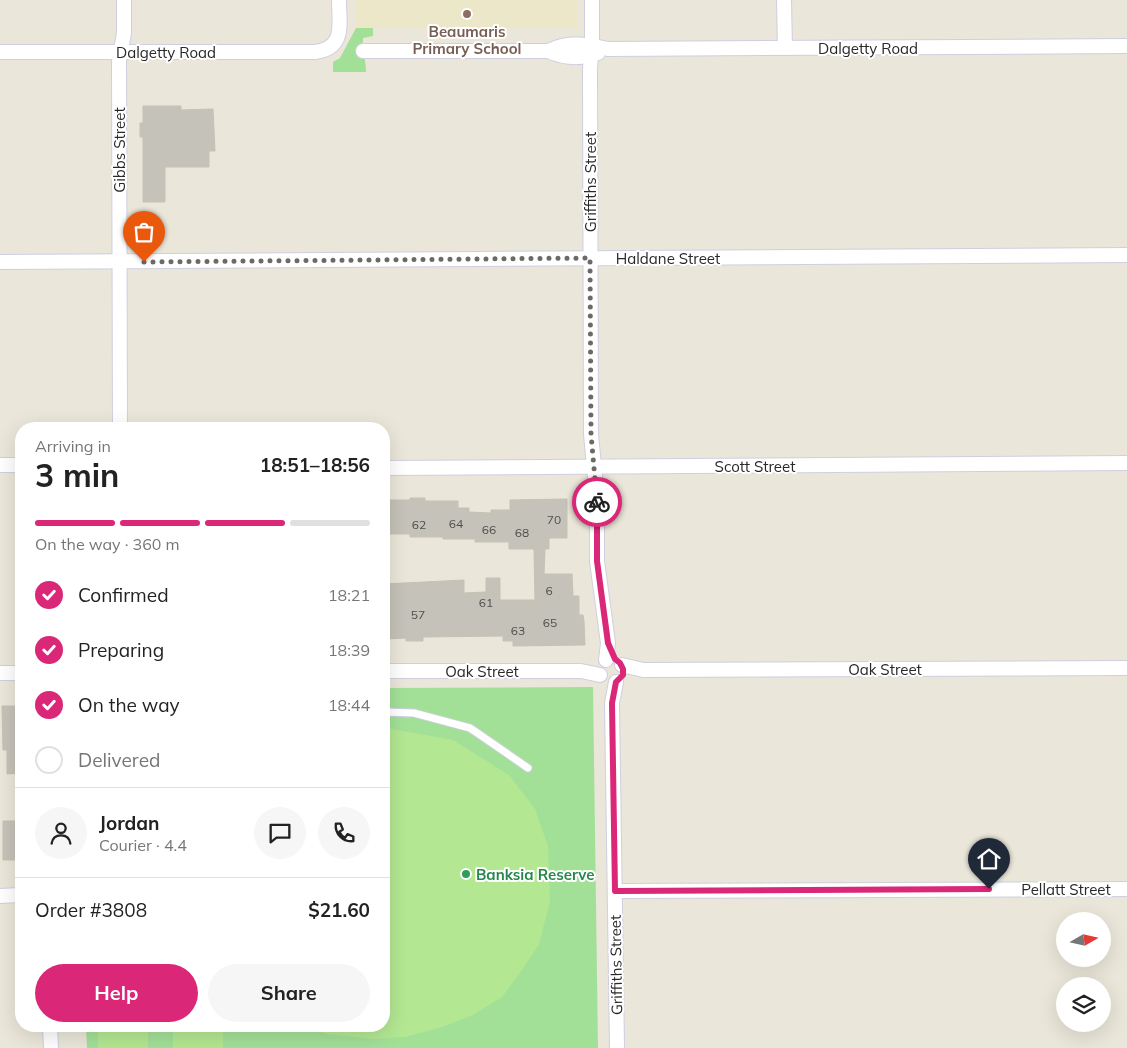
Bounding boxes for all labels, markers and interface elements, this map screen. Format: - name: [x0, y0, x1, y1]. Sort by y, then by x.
- marker: Beaumaris Primary School: [461, 8, 473, 20]
- place label: Beaumaris Primary School: [413, 22, 522, 58]
- street label: Dalgetty Road: [818, 39, 918, 58]
- street label: Dalgetty Road: [116, 43, 216, 62]
- street label: Gibbs Street: [110, 107, 129, 193]
- street label: Griffiths Street: [581, 132, 600, 232]
- pin: [123, 211, 165, 262]
- icon: bag: [130, 218, 158, 246]
- street label: Haldane Street: [616, 249, 720, 268]
- text: Arriving in: [35, 436, 111, 456]
- text: 18:51–18:56: [260, 453, 370, 477]
- text: 3 min: [35, 455, 119, 495]
- street label: Scott Street: [715, 457, 795, 476]
- courier: [572, 477, 622, 527]
- icon: bike: [583, 488, 611, 516]
- house number: 70: [547, 512, 561, 527]
- house number: 64: [449, 516, 463, 531]
- house number: 62: [412, 517, 426, 532]
- house number: 66: [482, 522, 496, 537]
- house number: 68: [515, 525, 529, 540]
- text: On the way · 360 m: [35, 534, 180, 554]
- icon: check: [35, 581, 63, 609]
- text: Confirmed: [78, 583, 169, 607]
- house number: 6: [545, 583, 553, 598]
- text: 18:21: [328, 585, 370, 605]
- house number: 61: [479, 595, 493, 610]
- house number: 57: [411, 607, 425, 622]
- house number: 65: [543, 615, 557, 630]
- house number: 63: [511, 623, 525, 638]
- icon: check: [35, 636, 63, 664]
- text: Preparing: [78, 638, 164, 662]
- text: 18:39: [328, 640, 370, 660]
- street label: Oak Street: [848, 660, 922, 679]
- street label: Oak Street: [445, 662, 519, 681]
- icon: check: [35, 691, 63, 719]
- text: On the way: [78, 693, 180, 717]
- text: 18:44: [328, 695, 370, 715]
- text: Delivered: [78, 748, 160, 772]
- button: person: [35, 807, 87, 859]
- button: chat: [254, 807, 306, 859]
- button: phone: [318, 807, 370, 859]
- text: Jordan: [99, 811, 159, 835]
- text: Courier · 4.4: [99, 835, 187, 855]
- pin: [968, 838, 1010, 889]
- icon: home: [975, 845, 1003, 873]
- place label: Banksia Reserve: [476, 865, 595, 884]
- marker: Banksia Reserve: [460, 868, 472, 880]
- street label: Pellatt Street: [1021, 880, 1111, 899]
- text: Order #3808: [35, 898, 147, 922]
- text: $21.60: [308, 898, 370, 922]
- north arrow: [1056, 912, 1111, 968]
- map controls: [1056, 912, 1111, 1032]
- street label: Griffiths Street: [606, 915, 626, 1015]
- button: Help: [35, 964, 198, 1022]
- button: Share: [208, 964, 370, 1022]
- button: layers: [1056, 977, 1111, 1032]

